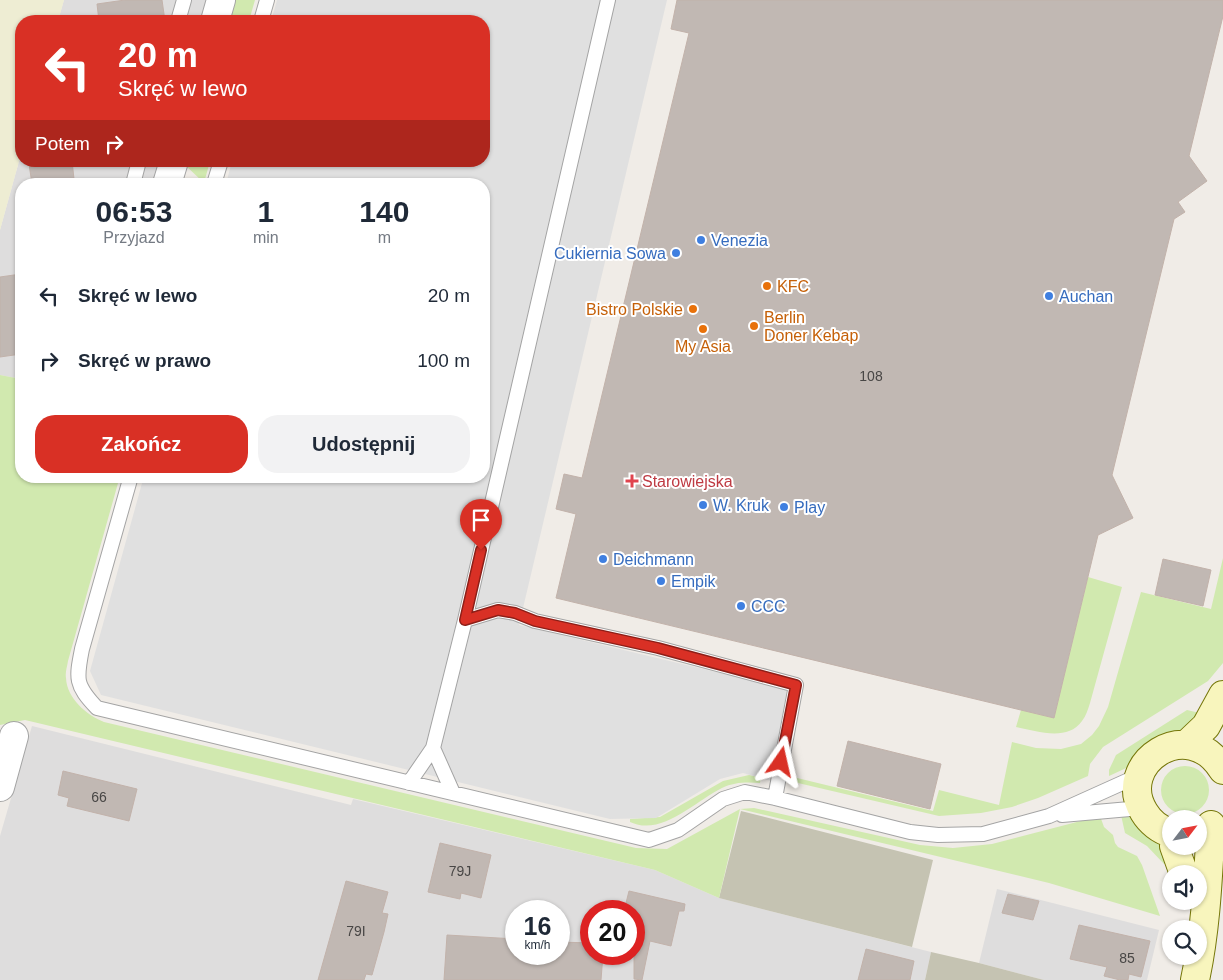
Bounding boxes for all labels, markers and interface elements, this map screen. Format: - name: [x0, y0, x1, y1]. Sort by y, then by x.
- icon: left: [35, 35, 100, 100]
- text: 20 m: [118, 35, 198, 74]
- text: Skręć w lewo: [118, 76, 248, 101]
- icon: right: [100, 130, 128, 158]
- text: Potem: [35, 133, 90, 154]
- text: 06:53: [96, 195, 172, 228]
- text: 1: [257, 195, 274, 228]
- text: 140: [359, 195, 409, 228]
- text: Przyjazd: [103, 229, 165, 246]
- text: min: [253, 229, 279, 246]
- text: m: [378, 229, 391, 246]
- place label: Venezia: [711, 232, 768, 249]
- marker: Venezia: [695, 234, 707, 246]
- place label: Cukiernia Sowa: [554, 245, 666, 262]
- marker: Cukiernia Sowa: [670, 247, 682, 259]
- place label: KFC: [777, 278, 809, 295]
- marker: KFC: [761, 280, 773, 292]
- icon: left: [35, 282, 63, 310]
- text: Skręć w lewo: [78, 285, 197, 306]
- text: 20 m: [428, 285, 470, 306]
- place label: Auchan: [1059, 288, 1113, 305]
- marker: Auchan: [1043, 290, 1055, 302]
- place label: Bistro Polskie: [586, 301, 683, 318]
- marker: Bistro Polskie: [687, 303, 699, 315]
- place label: Berlin Doner Kebap: [764, 309, 858, 344]
- marker: Berlin Doner Kebap: [748, 320, 760, 332]
- marker: My Asia: [697, 323, 709, 335]
- place label: My Asia: [675, 338, 731, 355]
- icon: right: [35, 347, 63, 375]
- text: Skręć w prawo: [78, 350, 211, 371]
- text: 100 m: [417, 350, 470, 371]
- house number: 108: [859, 368, 883, 384]
- button: Zakończ: [35, 415, 248, 473]
- button: Udostępnij: [258, 415, 470, 473]
- place label: Starowiejska: [642, 473, 733, 490]
- marker: Starowiejska: [626, 475, 638, 487]
- place label: W. Kruk: [713, 497, 770, 514]
- pin: [460, 499, 502, 550]
- marker: W. Kruk: [697, 499, 709, 511]
- place label: Play: [794, 499, 825, 516]
- marker: Play: [778, 501, 790, 513]
- icon: arrive: [467, 506, 495, 534]
- place label: Deichmann: [613, 551, 694, 568]
- marker: Deichmann: [597, 553, 609, 565]
- place label: Empik: [671, 573, 716, 590]
- marker: Empik: [655, 575, 667, 587]
- place label: CCC: [751, 598, 786, 615]
- marker: CCC: [735, 600, 747, 612]
- position arrow: [754, 735, 806, 787]
- house number: 66: [91, 789, 107, 805]
- north arrow: [1162, 810, 1208, 855]
- map controls: [1162, 810, 1207, 965]
- house number: 79J: [449, 863, 471, 879]
- button: sound: [1162, 865, 1207, 910]
- speed limit sign: 20: [580, 900, 645, 965]
- text: 16: [524, 912, 551, 940]
- button: search: [1162, 920, 1207, 965]
- house number: 79I: [346, 923, 366, 939]
- text: km/h: [524, 938, 551, 952]
- house number: 85: [1119, 950, 1135, 966]

